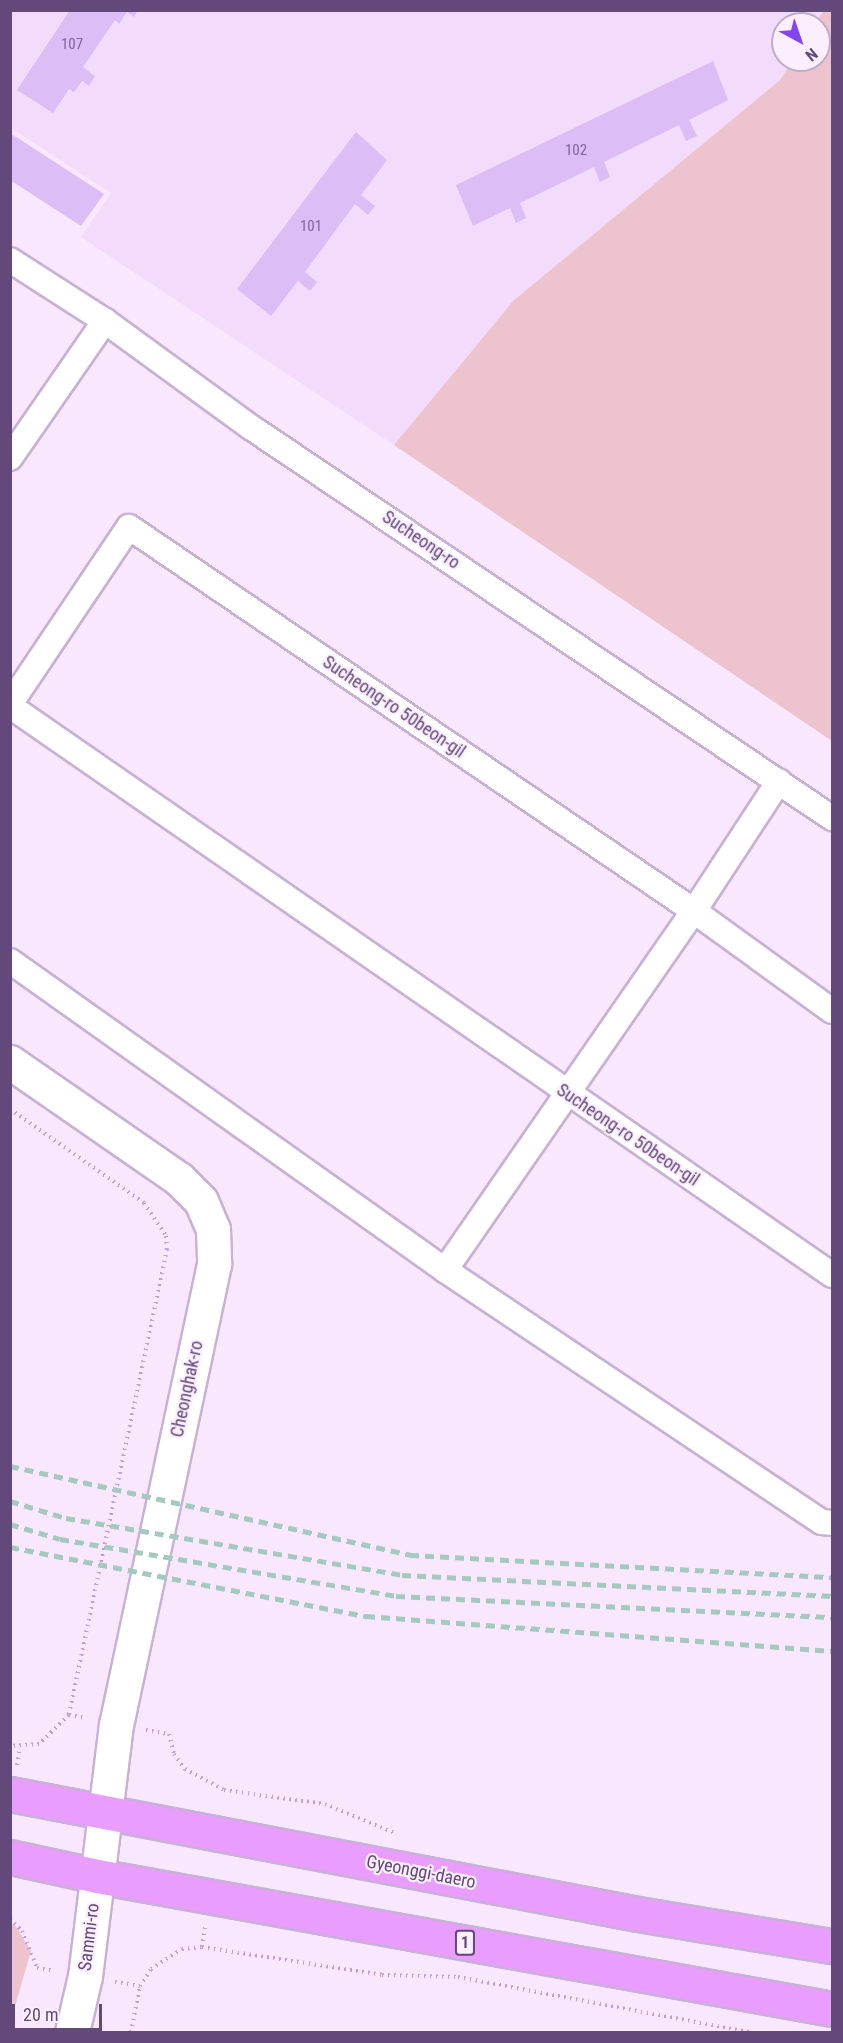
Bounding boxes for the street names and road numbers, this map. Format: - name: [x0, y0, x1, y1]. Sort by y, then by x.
- street label: Sucheong-ro: [378, 506, 464, 574]
- street label: Sucheong-ro 50beon-gil: [319, 651, 469, 763]
- street label: Sucheong-ro 50beon-gil: [553, 1079, 703, 1191]
- street label: Cheonghak-ro: [166, 1339, 208, 1439]
- street label: Gyeonggi-daero: [365, 1851, 477, 1893]
- street label: Sammi-ro: [74, 1902, 104, 1972]
- road number: 1: [454, 1930, 476, 1956]

